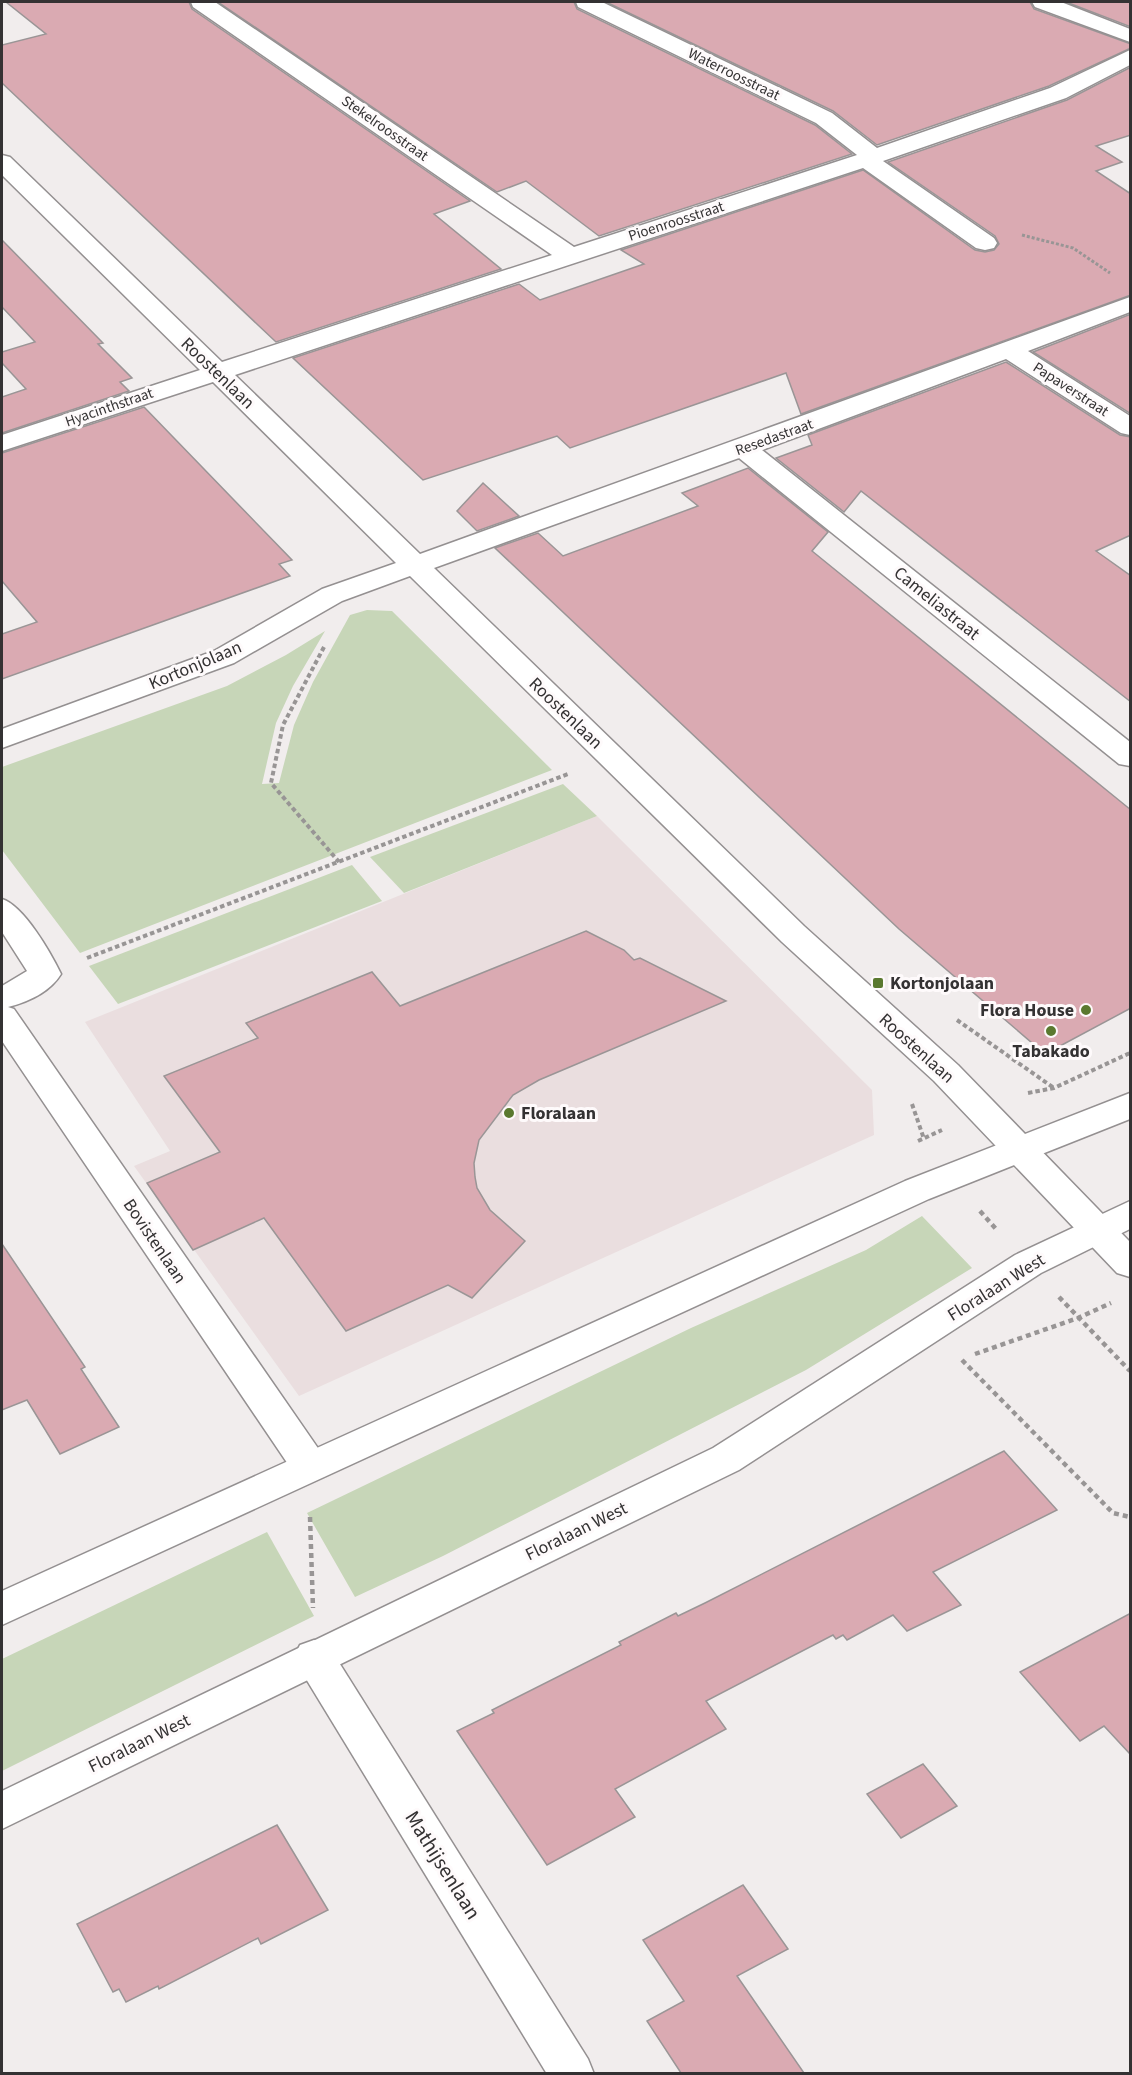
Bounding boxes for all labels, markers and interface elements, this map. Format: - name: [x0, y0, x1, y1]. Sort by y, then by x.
- street label: Waterroosstraat: [684, 43, 783, 106]
- street label: Stekelroosstraat: [337, 91, 432, 166]
- street label: Pioenroosstraat: [626, 196, 727, 247]
- street label: Roostenlaan: [175, 332, 260, 415]
- street label: Papaverstraat: [1029, 357, 1113, 422]
- street label: Hyacinthstraat: [62, 383, 156, 432]
- street label: Resedastraat: [732, 414, 816, 461]
- street label: Cameliastraat: [888, 561, 985, 646]
- street label: Kortonjolaan: [145, 635, 245, 696]
- street label: Roostenlaan: [523, 672, 608, 755]
- place label: Kortonjolaan: [890, 971, 994, 996]
- marker: Kortonjolaan: [871, 976, 885, 990]
- place label: Flora House: [980, 998, 1074, 1023]
- marker: Flora House: [1079, 1003, 1093, 1017]
- street label: Roostenlaan: [873, 1008, 960, 1089]
- marker: Tabakado: [1044, 1024, 1058, 1038]
- place label: Tabakado: [1012, 1039, 1090, 1064]
- place label: Floralaan: [521, 1101, 596, 1126]
- marker: Floralaan: [502, 1106, 516, 1120]
- street label: Bovistenlaan: [117, 1194, 192, 1289]
- street label: Floralaan West: [943, 1248, 1050, 1327]
- street label: Floralaan West: [521, 1496, 631, 1567]
- street label: Floralaan West: [84, 1708, 194, 1779]
- street label: Mathijsenlaan: [398, 1805, 488, 1925]

